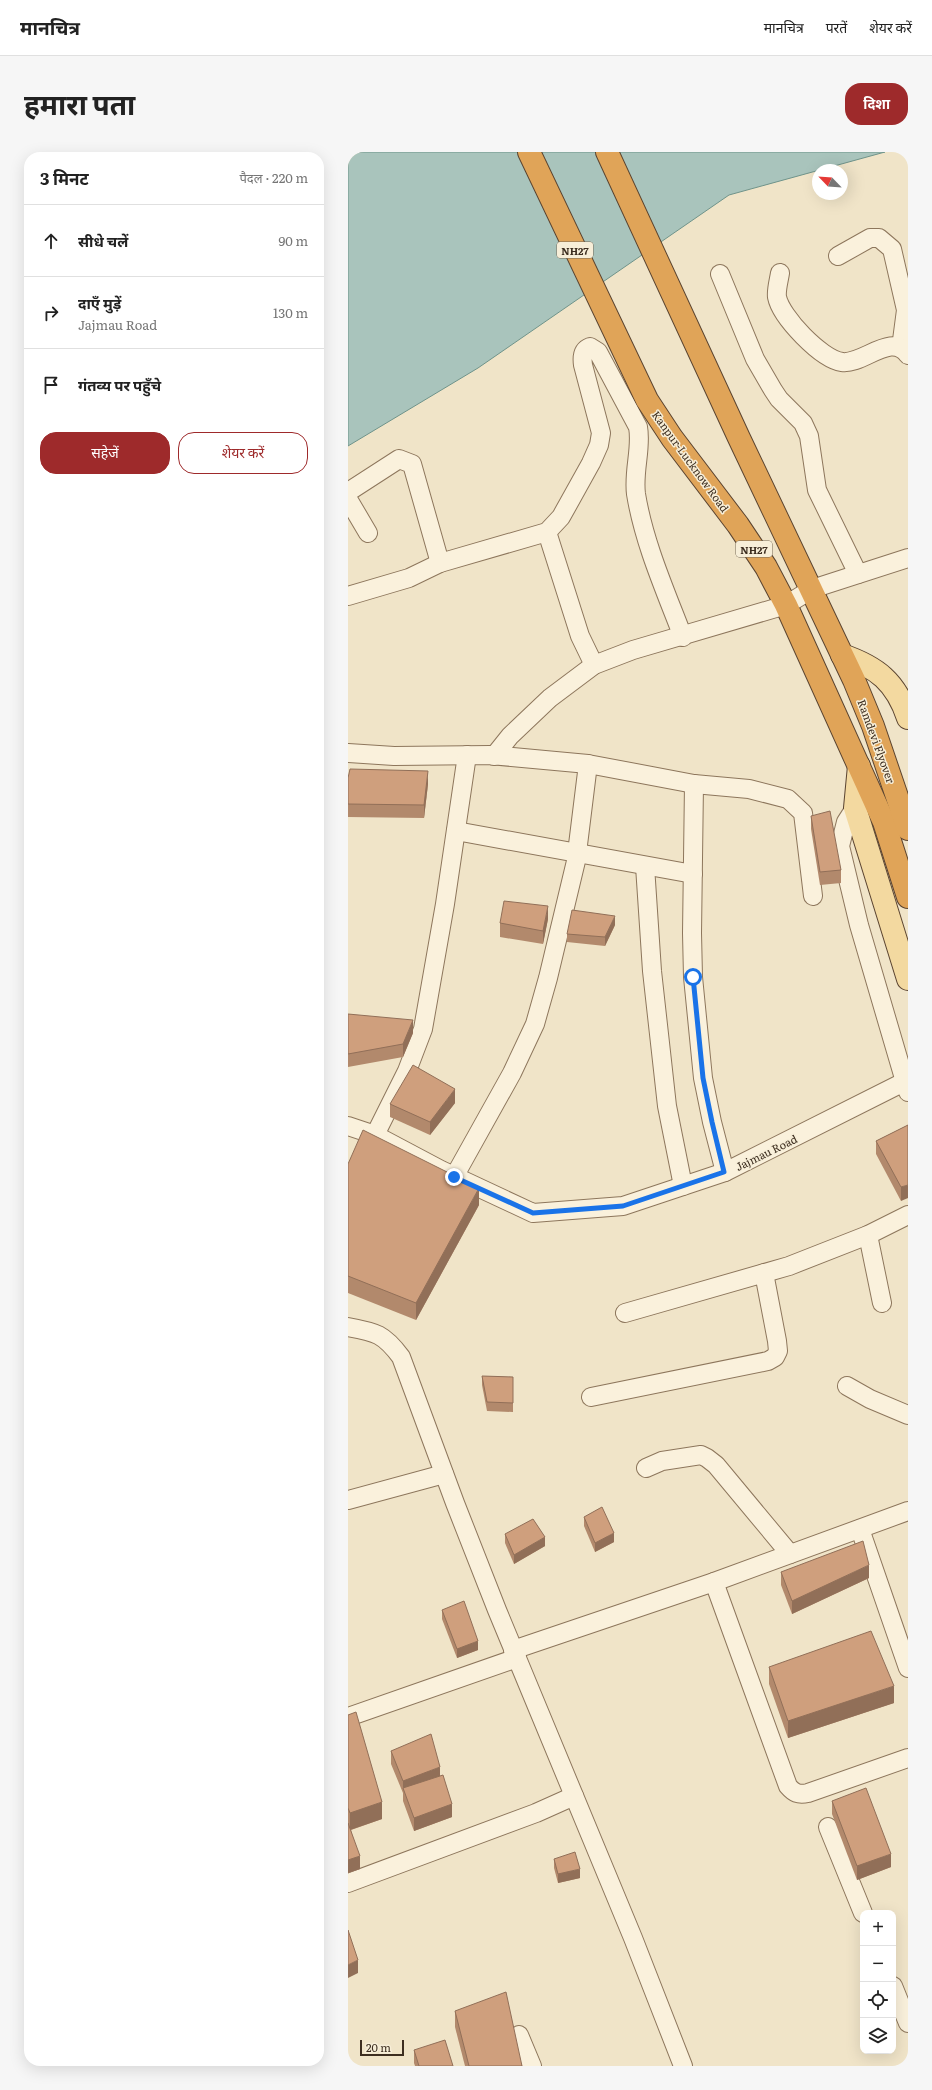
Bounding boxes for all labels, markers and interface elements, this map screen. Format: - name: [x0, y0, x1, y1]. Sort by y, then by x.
- text: मानचित्र: [20, 13, 80, 41]
- text: मानचित्र: [764, 17, 804, 37]
- text: परतें: [826, 17, 847, 37]
- text: शेयर करें: [869, 17, 912, 37]
- text: हमारा पता: [24, 82, 135, 124]
- button: दिशा: [845, 83, 908, 125]
- north arrow: [812, 164, 848, 200]
- text: 3 मिनट: [40, 165, 89, 190]
- text: पैदल · 220 m: [239, 168, 308, 187]
- text: सीधे चलें: [78, 229, 128, 252]
- icon: ahead: [40, 230, 62, 252]
- text: 90 m: [278, 231, 308, 250]
- road number: NH27: [557, 242, 593, 258]
- text: दाएँ मुड़ें: [78, 291, 121, 314]
- icon: right: [40, 302, 62, 324]
- text: 130 m: [273, 303, 308, 322]
- text: Jajmau Road: [78, 315, 157, 334]
- text: गंतव्य पर पहुँचे: [78, 373, 161, 396]
- icon: arrive: [40, 374, 62, 396]
- street label: Kanpur-Lucknow Road: [649, 407, 733, 515]
- button: सहेजें: [40, 432, 170, 474]
- button: शेयर करें: [178, 432, 308, 474]
- road number: NH27: [736, 541, 772, 557]
- street label: Ramdevi Flyover: [854, 697, 900, 786]
- route start: [684, 968, 702, 986]
- street label: Jajmau Road: [732, 1130, 800, 1174]
- route end: [445, 1168, 463, 1186]
- map controls: [860, 1910, 896, 2054]
- button: +: [860, 1910, 896, 1946]
- button: −: [860, 1946, 896, 1982]
- button: locate: [860, 1982, 896, 2018]
- button: layers: [860, 2018, 896, 2054]
- scale bar: [360, 2038, 404, 2057]
- text: 20 m: [366, 2039, 391, 2055]

